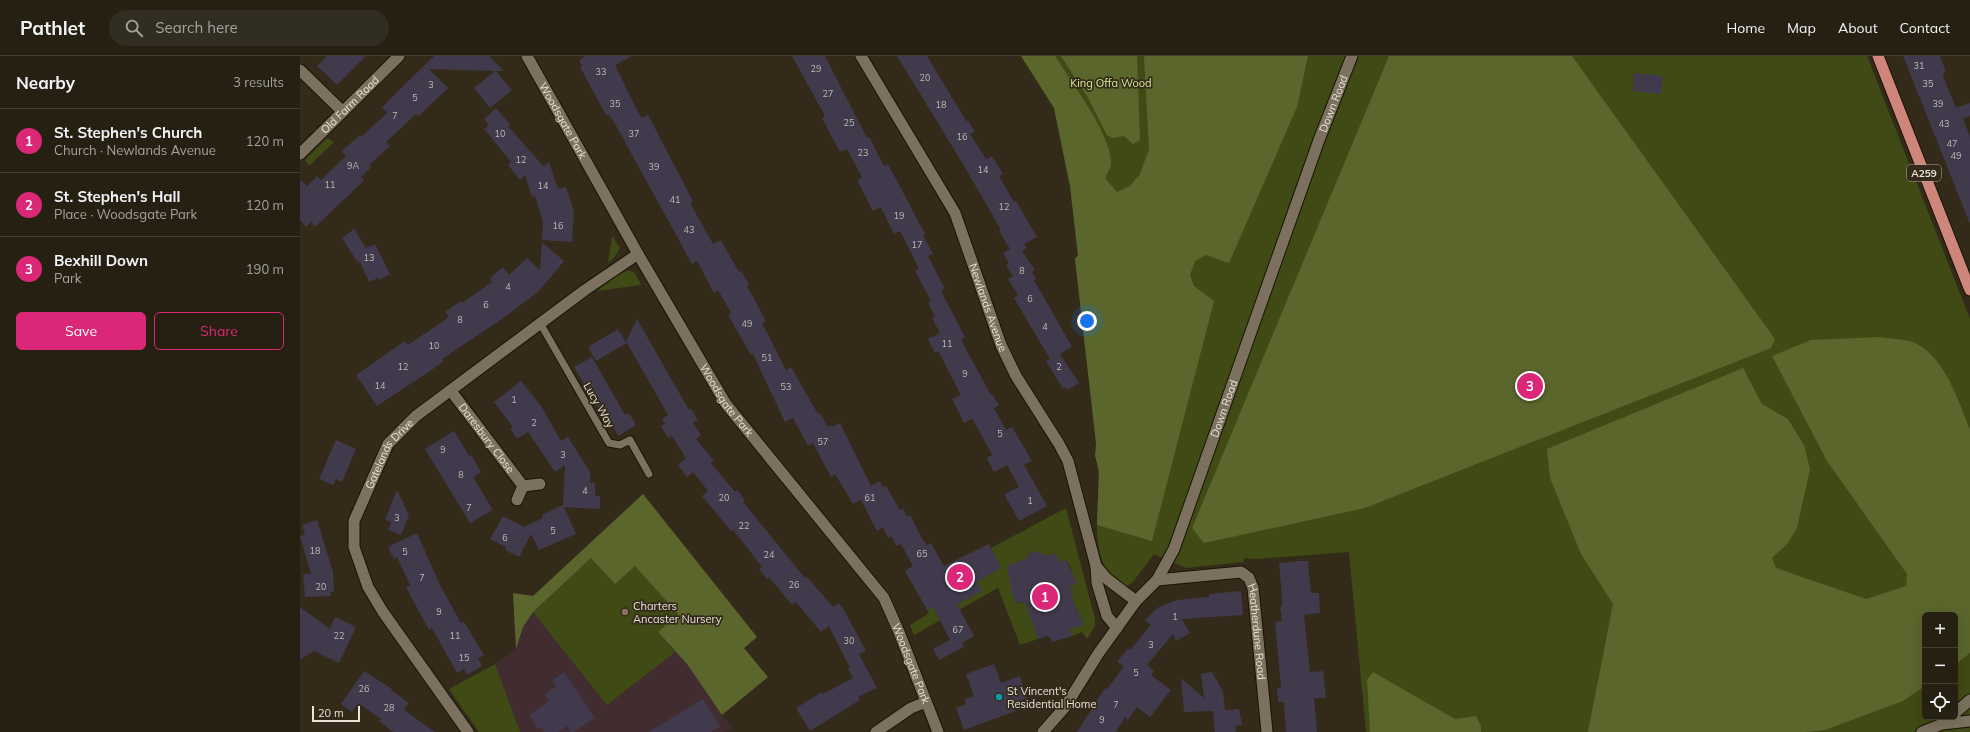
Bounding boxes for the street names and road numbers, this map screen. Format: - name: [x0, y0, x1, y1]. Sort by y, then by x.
- street label: Old Farm Road: [318, 73, 382, 137]
- street label: Down Road: [1316, 73, 1351, 134]
- street label: Woodsgate Park: [536, 80, 590, 161]
- road number: A259: [1907, 165, 1941, 181]
- street label: Newlands Avenue: [966, 261, 1010, 354]
- street label: Woodsgate Park: [697, 361, 757, 440]
- street label: Down Road: [1207, 378, 1240, 439]
- street label: Lucy Way: [580, 380, 618, 430]
- street label: Daresbury Close: [456, 400, 518, 476]
- street label: Gatelands Drive: [362, 416, 416, 491]
- street label: Heatherdune Road: [1245, 581, 1269, 680]
- street label: Woodsgate Park: [889, 621, 933, 706]

